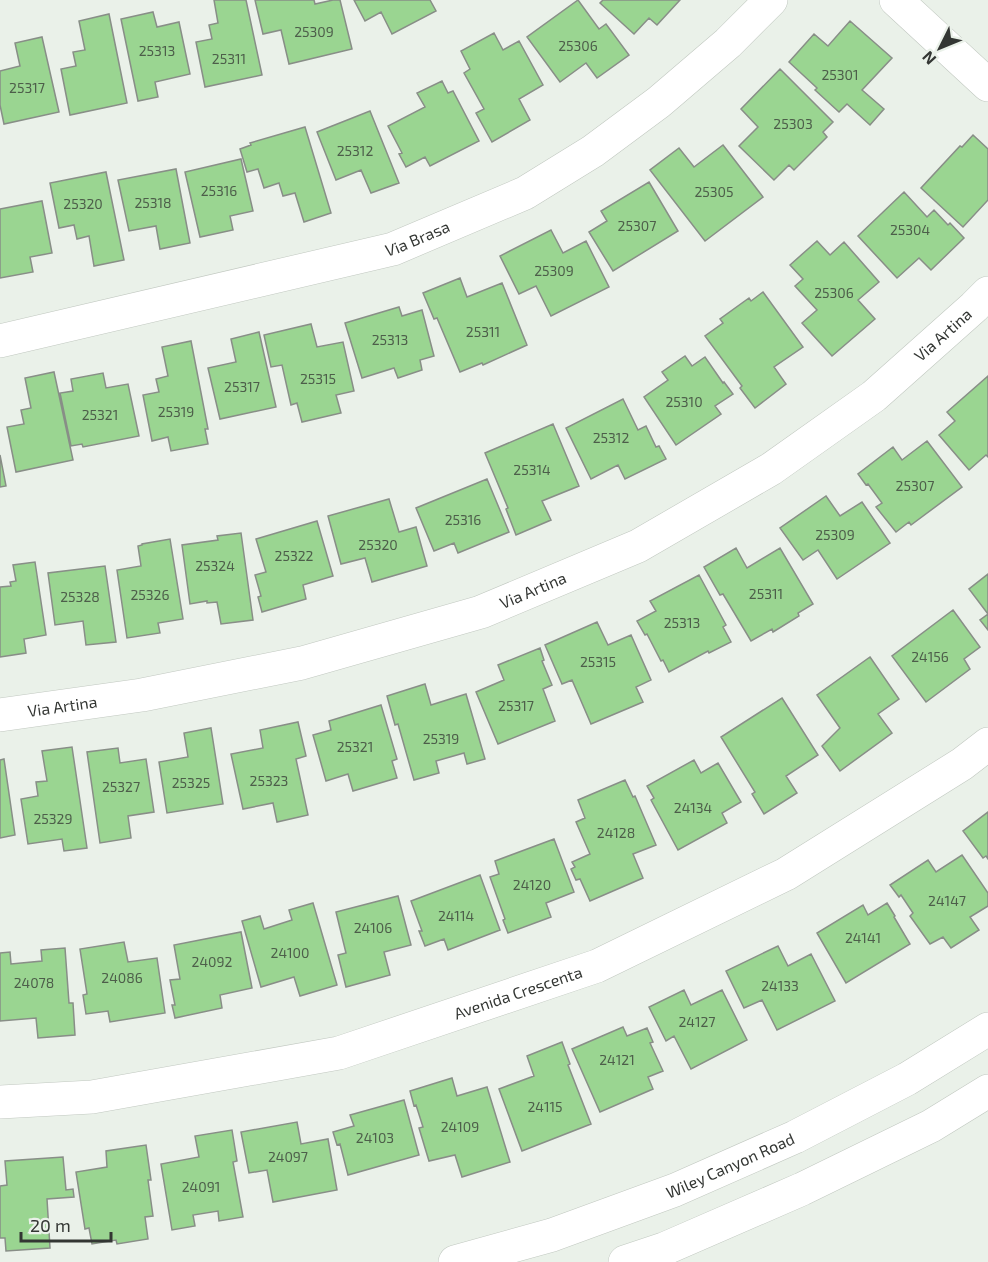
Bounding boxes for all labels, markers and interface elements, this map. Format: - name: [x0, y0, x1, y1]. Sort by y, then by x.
- north arrow: [910, 18, 970, 78]
- house number: 25309: [294, 23, 334, 40]
- house number: 25306: [558, 37, 598, 54]
- house number: 25313: [139, 42, 175, 59]
- text: N: [918, 48, 940, 69]
- house number: 25311: [212, 50, 246, 67]
- house number: 25301: [821, 66, 859, 83]
- house number: 25317: [9, 79, 45, 96]
- house number: 25303: [773, 115, 813, 132]
- house number: 25312: [337, 142, 373, 159]
- house number: 25316: [201, 182, 237, 199]
- house number: 25305: [694, 183, 734, 200]
- house number: 25318: [134, 194, 172, 211]
- house number: 25320: [63, 195, 103, 212]
- street label: Via Brasa: [383, 216, 452, 260]
- house number: 25307: [618, 217, 656, 234]
- house number: 25304: [890, 221, 930, 238]
- house number: 25309: [534, 262, 574, 279]
- house number: 25306: [814, 284, 854, 301]
- street label: Via Artina: [910, 304, 975, 365]
- house number: 25311: [466, 323, 500, 340]
- house number: 25313: [372, 331, 408, 348]
- house number: 25315: [300, 370, 336, 387]
- house number: 25317: [224, 378, 260, 395]
- house number: 25310: [665, 393, 703, 410]
- house number: 25319: [158, 403, 194, 420]
- house number: 25321: [82, 406, 118, 423]
- house number: 25312: [593, 429, 629, 446]
- house number: 25314: [513, 461, 551, 478]
- house number: 25307: [896, 477, 934, 494]
- house number: 25316: [445, 511, 481, 528]
- house number: 25309: [815, 526, 855, 543]
- house number: 25320: [358, 536, 398, 553]
- house number: 25322: [275, 547, 314, 564]
- house number: 25324: [195, 557, 235, 574]
- street label: Via Artina: [497, 567, 569, 612]
- house number: 25311: [749, 585, 783, 602]
- house number: 25326: [130, 586, 170, 603]
- house number: 25328: [60, 588, 100, 605]
- house number: 25313: [664, 614, 700, 631]
- house number: 24156: [911, 648, 949, 665]
- house number: 25315: [580, 653, 616, 670]
- street label: Via Artina: [26, 691, 98, 720]
- house number: 25317: [498, 697, 534, 714]
- house number: 25319: [423, 730, 459, 747]
- house number: 25321: [337, 738, 373, 755]
- house number: 25323: [250, 772, 288, 789]
- house number: 25325: [172, 774, 210, 791]
- house number: 25327: [102, 778, 140, 795]
- house number: 24134: [674, 799, 712, 816]
- house number: 25329: [33, 810, 73, 827]
- house number: 24128: [597, 824, 635, 841]
- house number: 24120: [513, 876, 551, 893]
- house number: 24147: [928, 892, 966, 909]
- house number: 24114: [438, 907, 474, 924]
- house number: 24106: [354, 919, 392, 936]
- house number: 24141: [845, 929, 881, 946]
- house number: 24100: [271, 944, 309, 961]
- house number: 24092: [192, 953, 233, 970]
- street label: Avenida Crescenta: [451, 962, 584, 1023]
- house number: 24086: [101, 969, 143, 986]
- house number: 24078: [14, 974, 54, 991]
- house number: 24133: [761, 977, 799, 994]
- house number: 24127: [678, 1013, 716, 1030]
- house number: 24121: [599, 1051, 635, 1068]
- house number: 24115: [527, 1098, 563, 1115]
- house number: 24109: [441, 1118, 479, 1135]
- street label: Wiley Canyon Road: [663, 1128, 797, 1202]
- house number: 24103: [356, 1129, 394, 1146]
- house number: 24097: [268, 1148, 308, 1165]
- house number: 24091: [182, 1178, 220, 1195]
- scale bar: [21, 1205, 111, 1243]
- text: 20 m: [30, 1214, 71, 1236]

